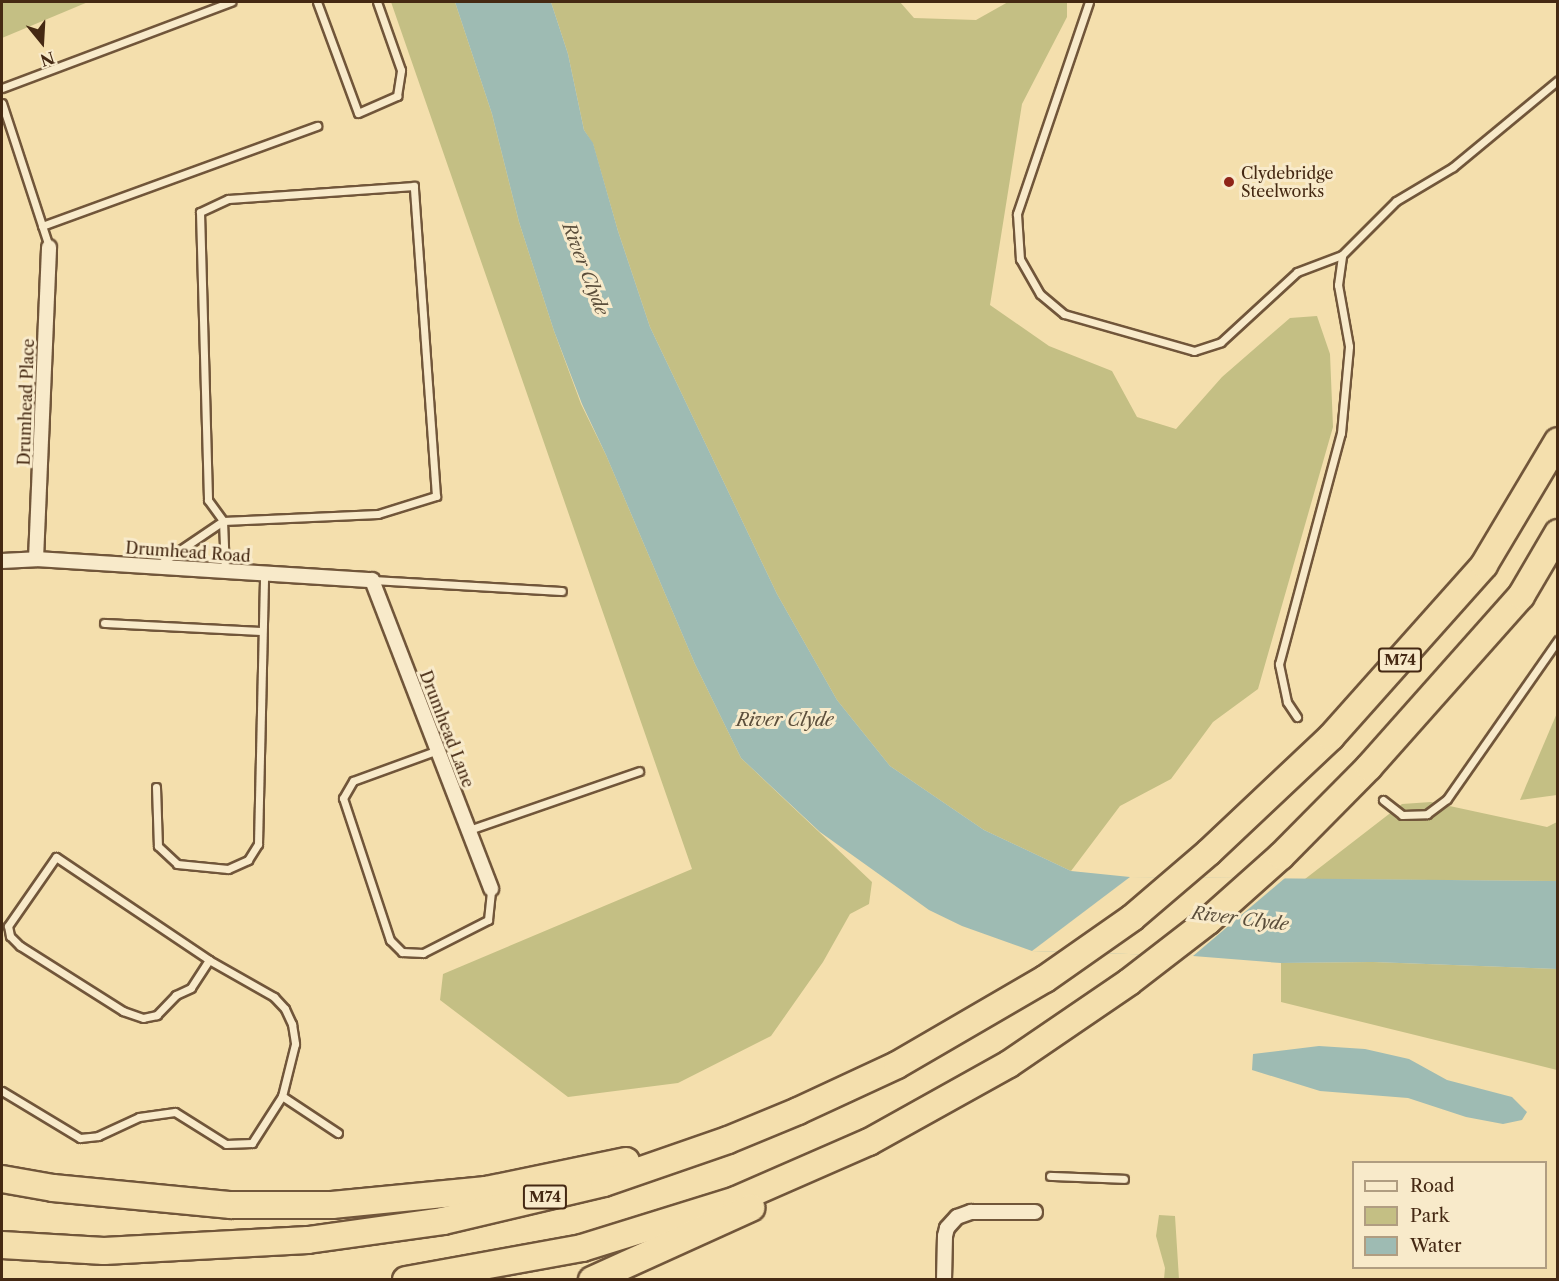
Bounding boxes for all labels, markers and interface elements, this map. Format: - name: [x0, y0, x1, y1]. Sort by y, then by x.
- north arrow: [12, 12, 72, 72]
- text: N: [38, 47, 57, 71]
- place label: Clydebridge Steelworks: [1241, 163, 1333, 201]
- marker: Clydebridge Steelworks: [1222, 175, 1236, 189]
- water label: River Clyde: [557, 220, 613, 318]
- street label: Drumhead Place: [14, 338, 38, 466]
- street label: Drumhead Road: [125, 538, 251, 566]
- road number: M74: [1378, 648, 1422, 672]
- street label: Drumhead Lane: [416, 668, 478, 790]
- water label: River Clyde: [736, 709, 834, 731]
- water label: River Clyde: [1190, 902, 1290, 936]
- legend: [1352, 1161, 1547, 1269]
- text: Road: [1410, 1175, 1455, 1197]
- road number: M74: [522, 1185, 568, 1209]
- text: Park: [1410, 1205, 1449, 1227]
- text: Water: [1410, 1235, 1462, 1257]

